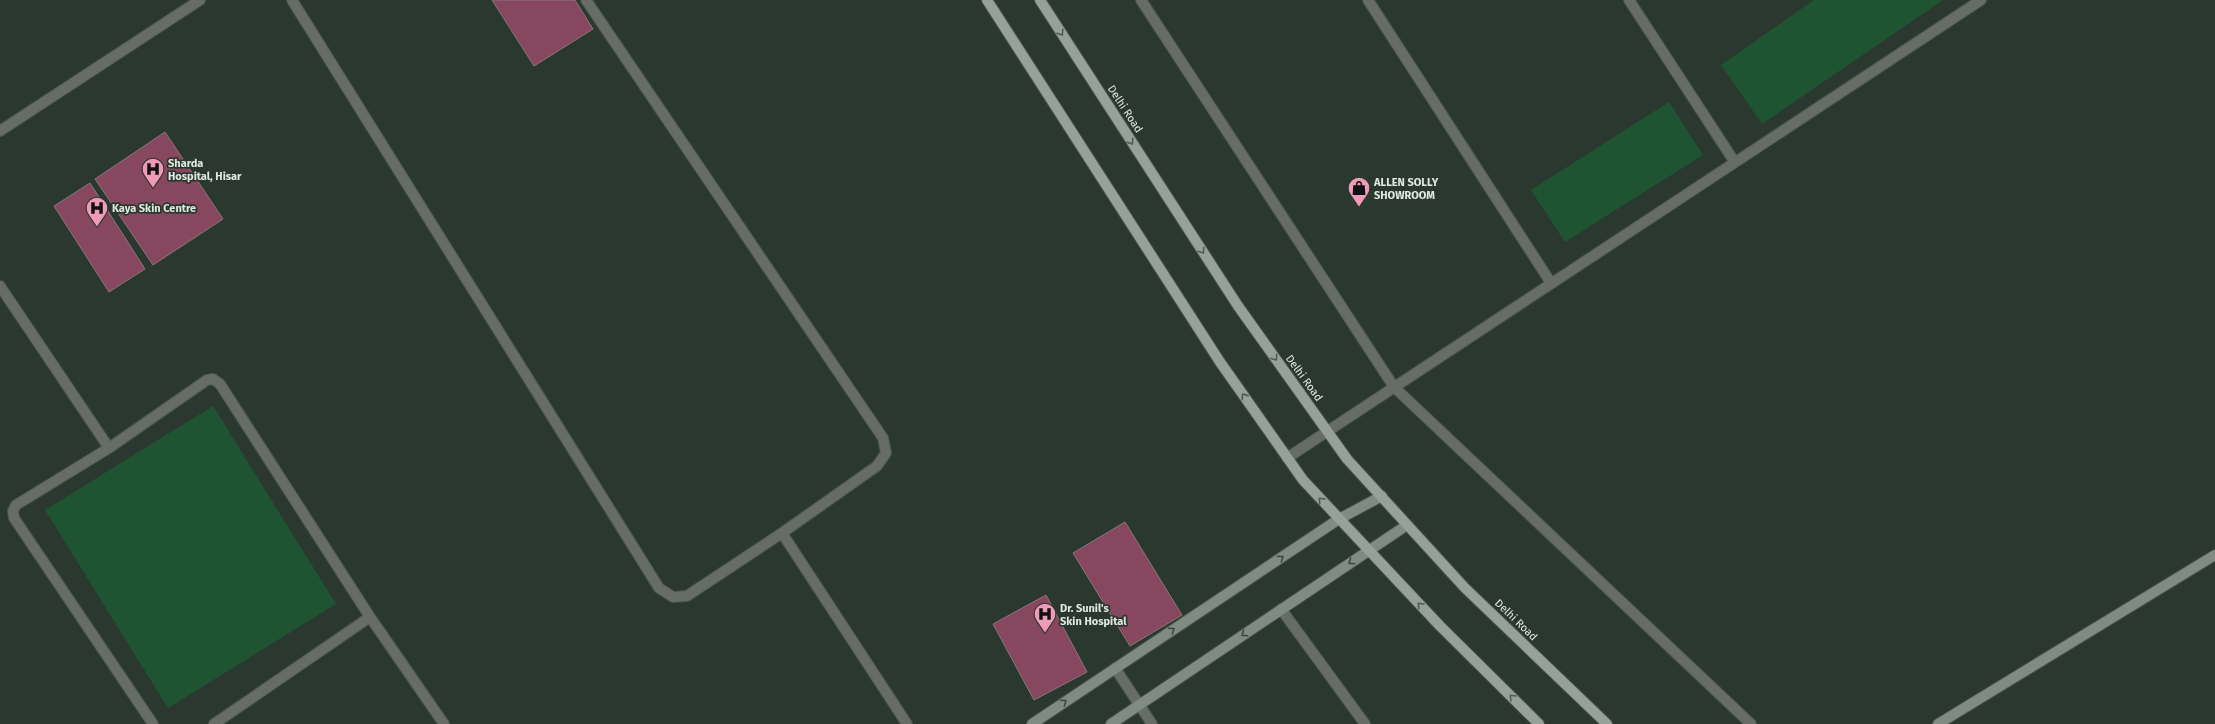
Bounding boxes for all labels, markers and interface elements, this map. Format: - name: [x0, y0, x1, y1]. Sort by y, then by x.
- one-way arrow: [1056, 29, 1064, 36]
- street label: Delhi Road: [1105, 83, 1145, 135]
- one-way arrow: [1127, 138, 1134, 145]
- hospital icon: Sharda Hospital, Hisar: [140, 156, 166, 189]
- place label: Sharda Hospital, Hisar: [168, 157, 242, 183]
- shop icon: ALLEN SOLLY SHOWROOM: [1346, 175, 1372, 208]
- place label: ALLEN SOLLY SHOWROOM: [1373, 176, 1439, 202]
- hospital icon: Kaya Skin Centre: [84, 195, 110, 228]
- place label: Kaya Skin Centre: [112, 202, 196, 215]
- one-way arrow: [1197, 247, 1205, 254]
- street label: Delhi Road: [1283, 352, 1325, 404]
- one-way arrow: [1270, 354, 1277, 361]
- one-way arrow: [1242, 393, 1249, 400]
- one-way arrow: [1318, 497, 1326, 505]
- one-way arrow: [1277, 555, 1284, 563]
- one-way arrow: [1348, 557, 1355, 564]
- street label: Delhi Road: [1492, 597, 1540, 643]
- hospital icon: Dr. Sunil's Skin Hospital: [1032, 601, 1058, 634]
- place label: Dr. Sunil's Skin Hospital: [1060, 602, 1127, 628]
- one-way arrow: [1417, 602, 1425, 610]
- one-way arrow: [1168, 628, 1175, 635]
- one-way arrow: [1241, 630, 1248, 637]
- one-way arrow: [1509, 694, 1517, 702]
- one-way arrow: [1060, 699, 1067, 707]

